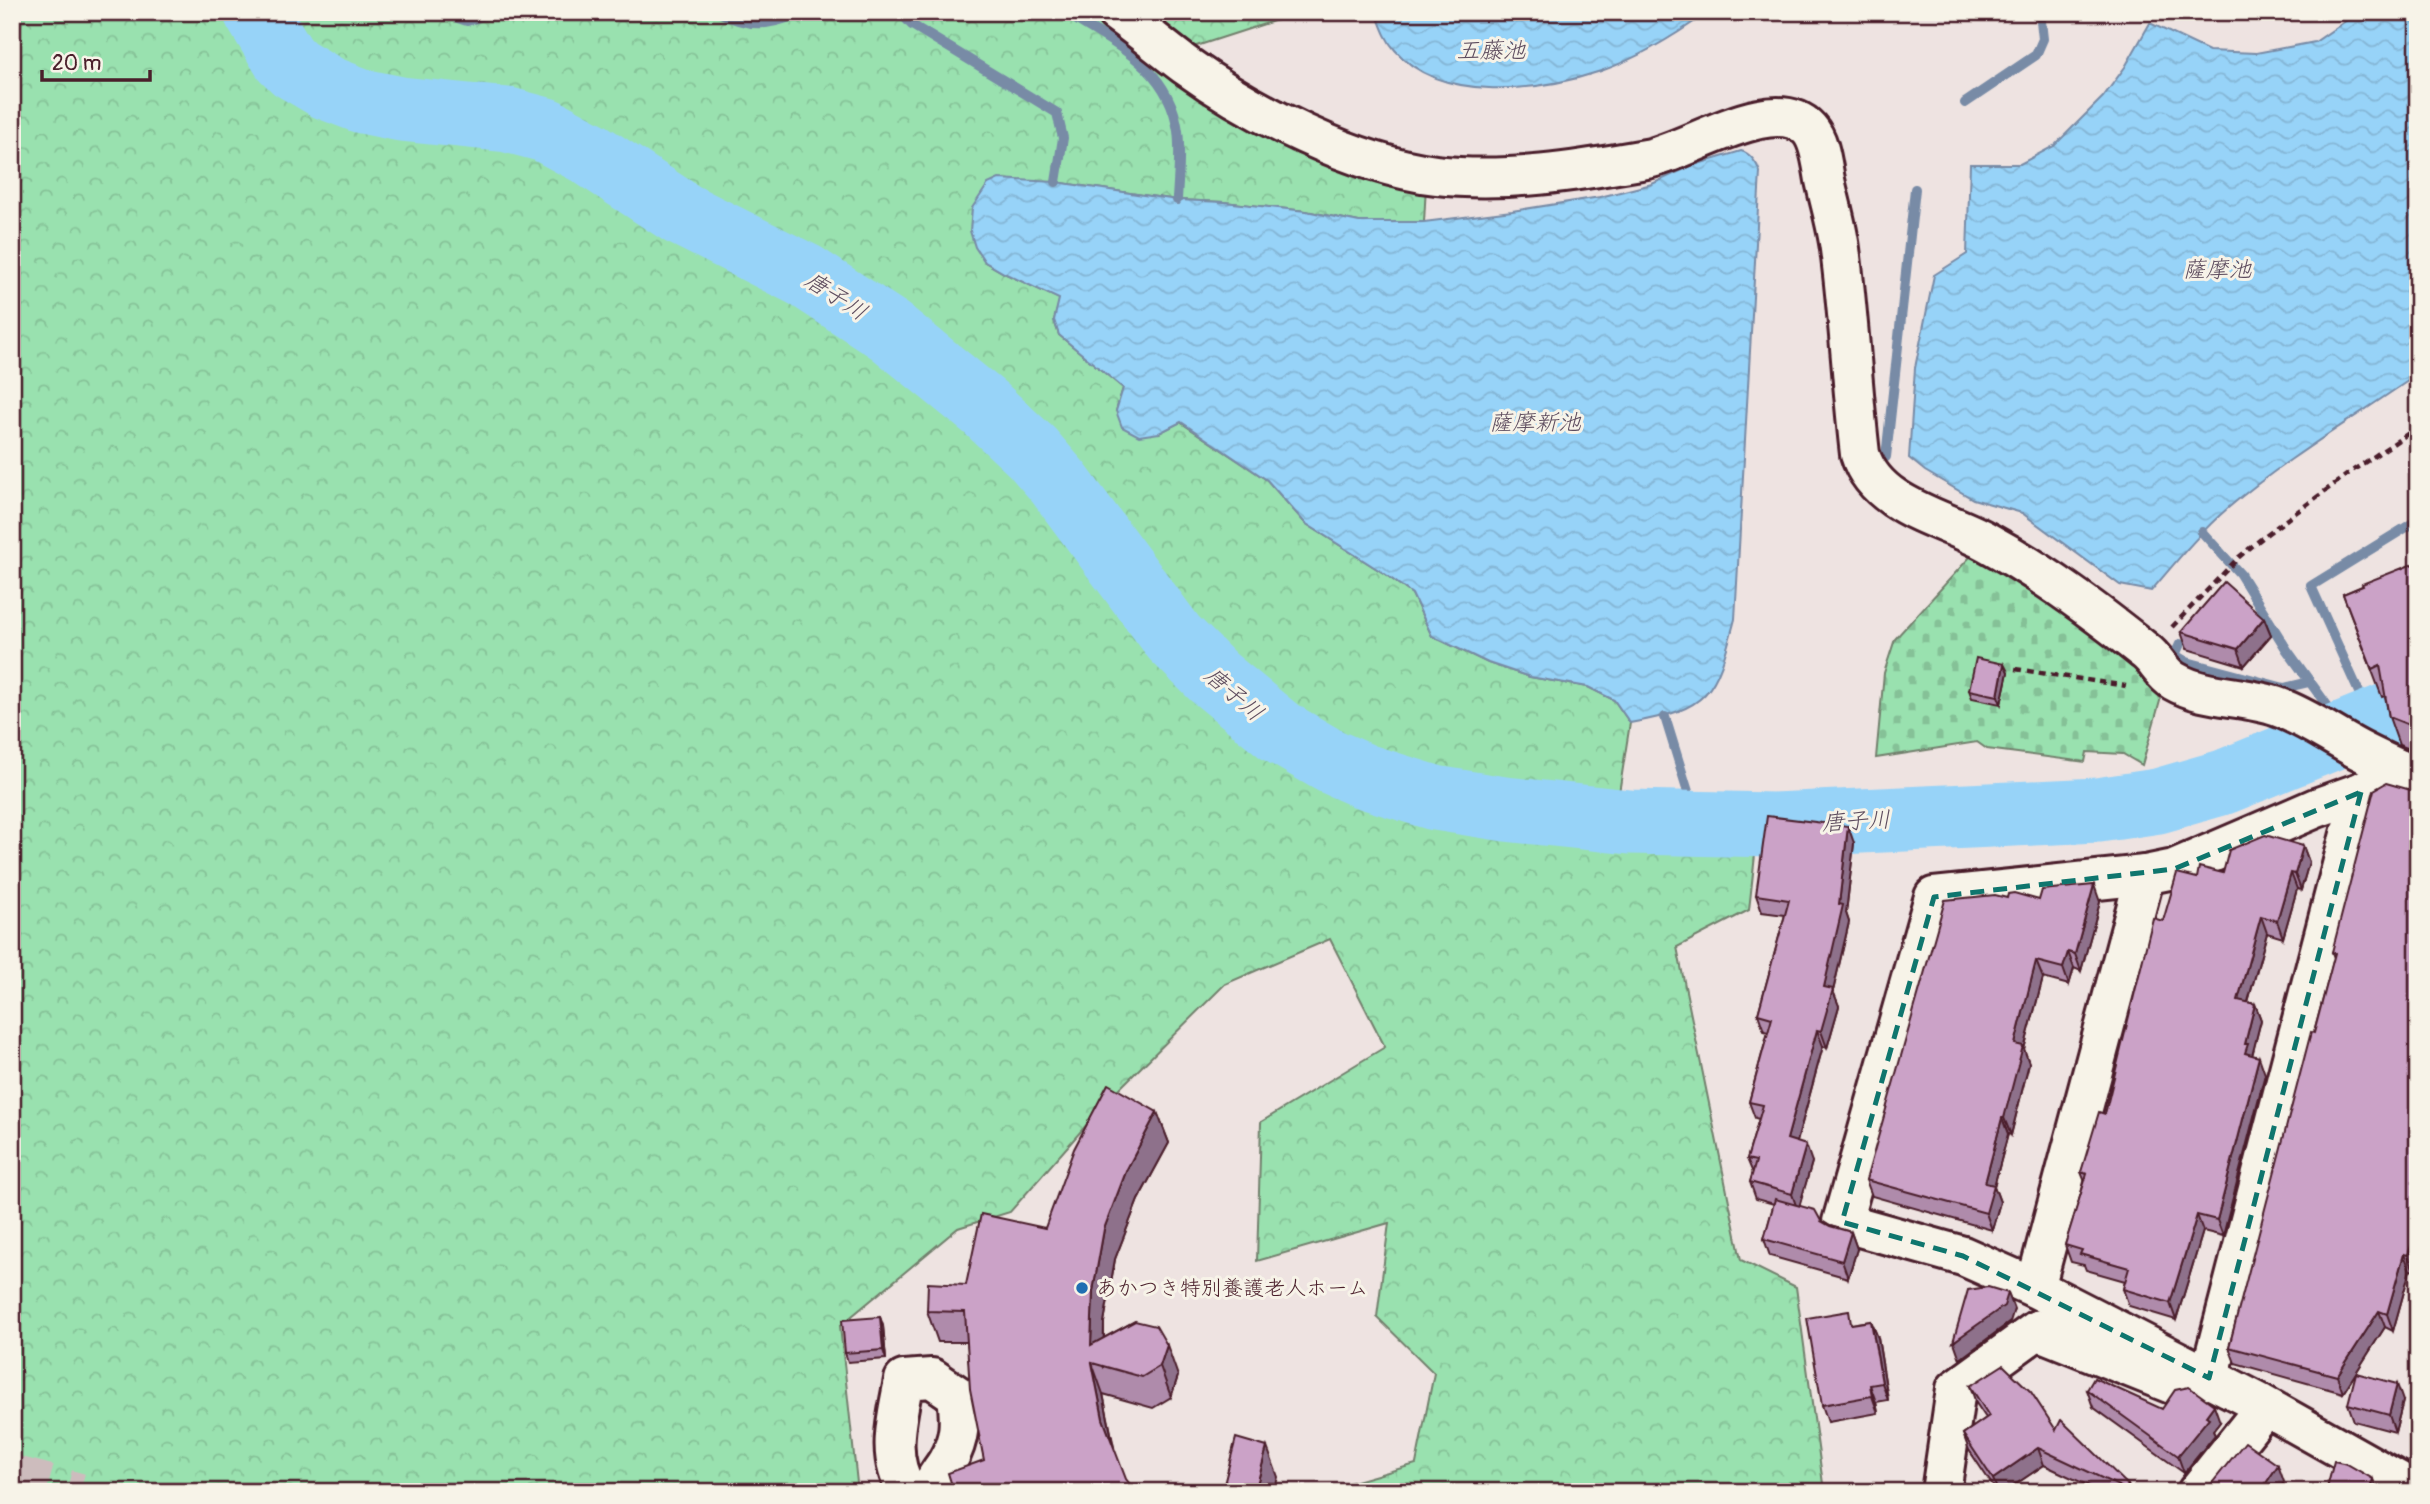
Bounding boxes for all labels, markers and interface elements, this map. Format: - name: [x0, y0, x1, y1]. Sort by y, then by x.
- water label: 五藤池: [1457, 36, 1527, 65]
- scale bar: [42, 38, 150, 82]
- text: 20 m: [52, 50, 101, 77]
- water label: 薩摩池: [2183, 255, 2253, 284]
- water label: 唐子川: [799, 265, 873, 327]
- water label: 薩摩新池: [1489, 408, 1582, 437]
- water label: 唐子川: [1198, 660, 1270, 728]
- water label: 唐子川: [1821, 805, 1891, 837]
- place label: あかつき特別養護老人ホーム: [1096, 1275, 1368, 1302]
- marker: あかつき特別養護老人ホーム: [1074, 1280, 1090, 1296]

